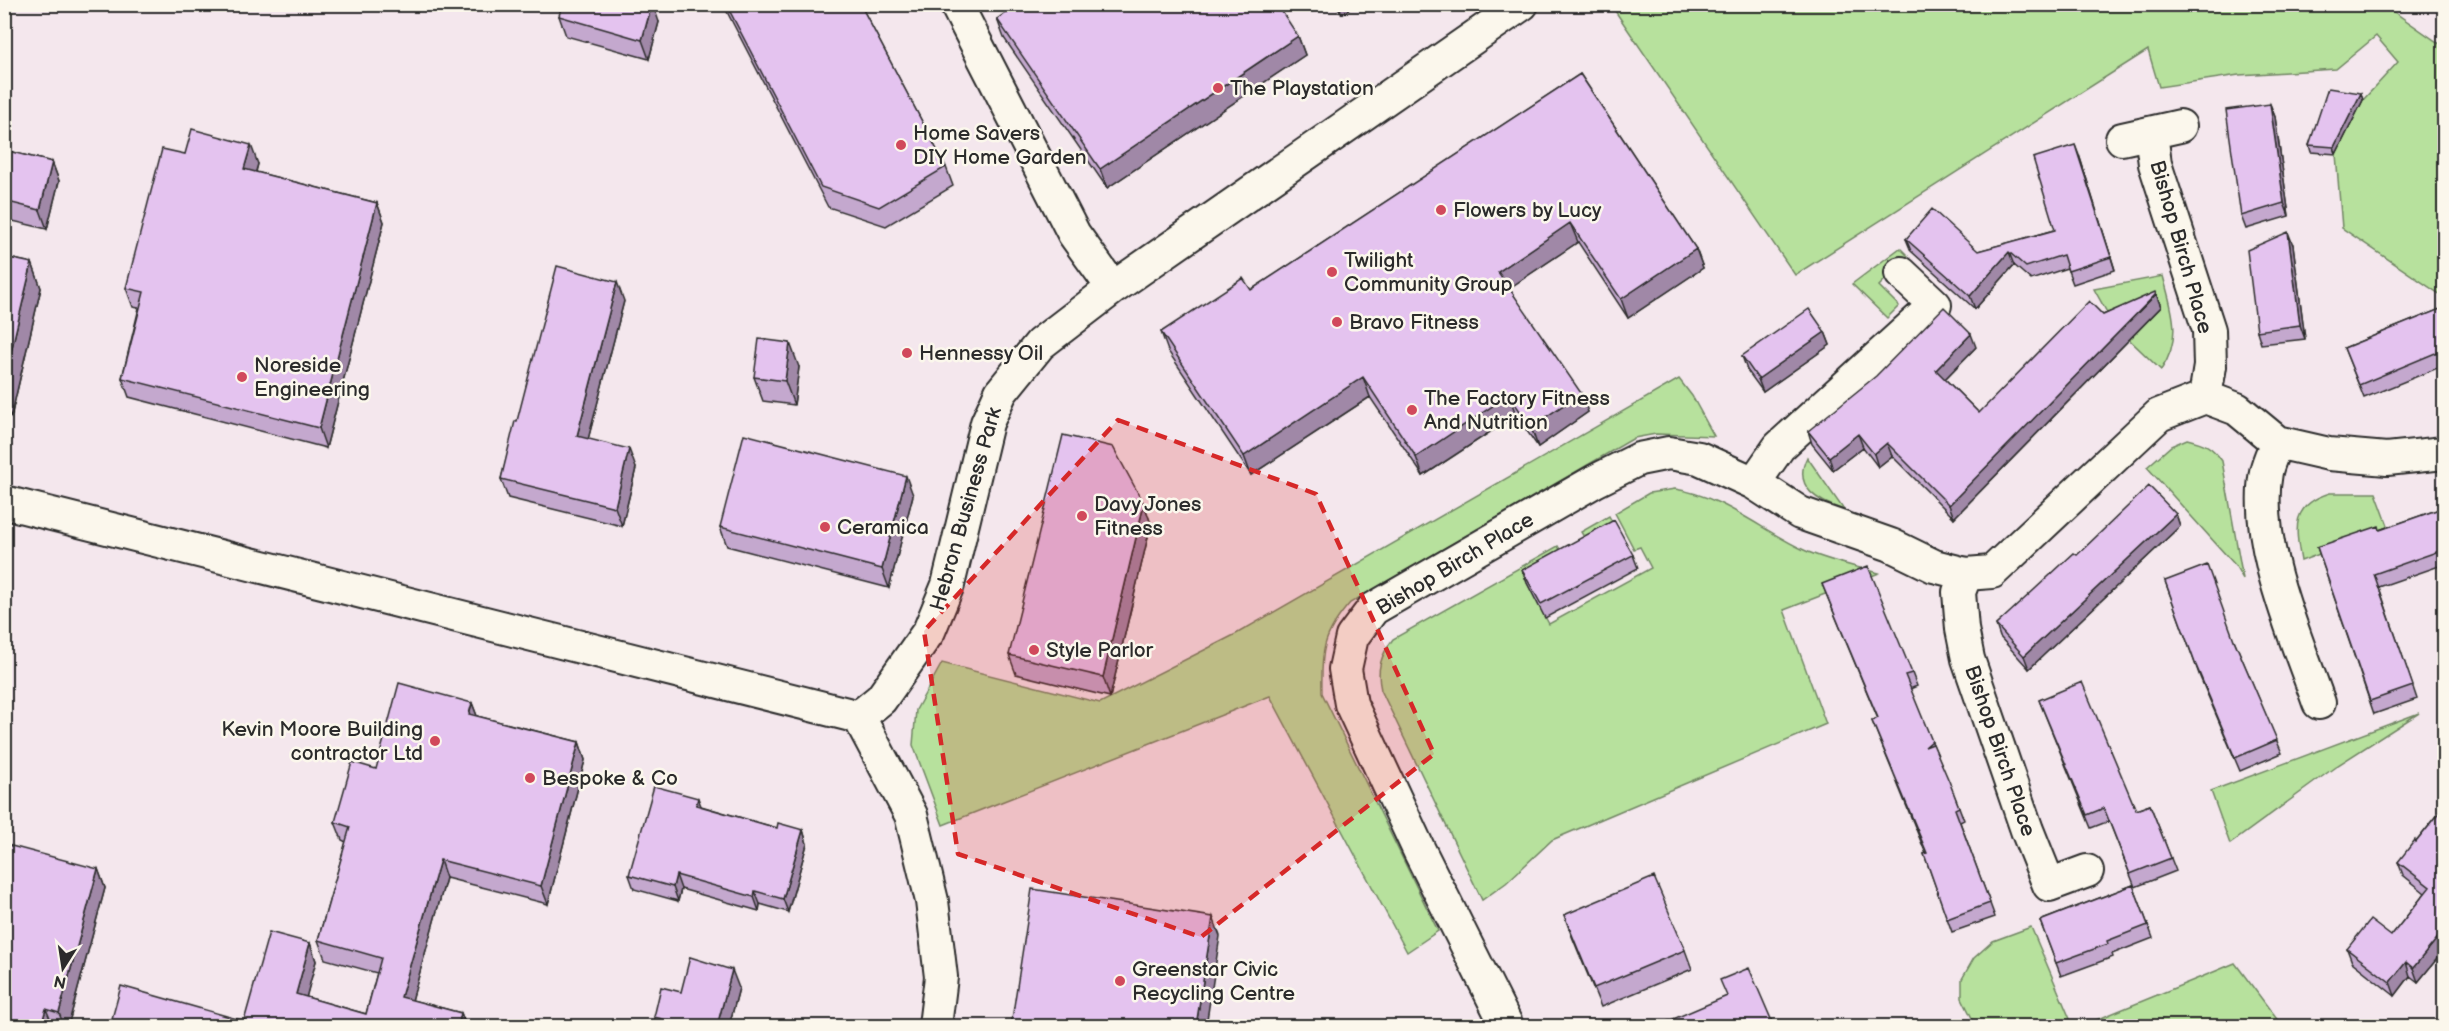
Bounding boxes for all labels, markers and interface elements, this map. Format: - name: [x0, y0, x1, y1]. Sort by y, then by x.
- place label: The Playstation: [1230, 76, 1374, 101]
- marker: The Playstation: [1211, 81, 1225, 95]
- place label: Home Savers DIY Home Garden: [913, 121, 1087, 170]
- marker: Home Savers DIY Home Garden: [894, 138, 908, 152]
- street label: Bishop Birch Place: [2144, 157, 2218, 337]
- place label: Flowers by Lucy: [1453, 198, 1602, 223]
- marker: Flowers by Lucy: [1434, 203, 1448, 217]
- place label: Twilight Community Group: [1344, 248, 1513, 297]
- marker: Twilight Community Group: [1325, 265, 1339, 279]
- place label: Bravo Fitness: [1349, 310, 1479, 335]
- marker: Bravo Fitness: [1330, 315, 1344, 329]
- place label: Hennessy Oil: [919, 341, 1043, 366]
- marker: Hennessy Oil: [900, 346, 914, 360]
- place label: Noreside Engineering: [254, 353, 370, 402]
- marker: Noreside Engineering: [235, 370, 249, 384]
- place label: The Factory Fitness And Nutrition: [1424, 386, 1610, 435]
- marker: The Factory Fitness And Nutrition: [1405, 403, 1419, 417]
- street label: Hebron Business Park: [925, 404, 1007, 614]
- place label: Davy Jones Fitness: [1094, 492, 1201, 541]
- street label: Bishop Birch Place: [1372, 507, 1538, 621]
- marker: Davy Jones Fitness: [1075, 509, 1089, 523]
- place label: Ceramica: [837, 515, 929, 540]
- marker: Ceramica: [818, 520, 832, 534]
- place label: Style Parlor: [1046, 638, 1154, 663]
- marker: Style Parlor: [1027, 643, 1041, 657]
- street label: Bishop Birch Place: [1959, 662, 2041, 840]
- place label: Kevin Moore Building contractor Ltd: [221, 717, 423, 766]
- marker: Kevin Moore Building contractor Ltd: [428, 734, 442, 748]
- place label: Bespoke & Co: [542, 766, 678, 791]
- marker: Bespoke & Co: [523, 771, 537, 785]
- north arrow: [33, 938, 93, 998]
- place label: Greenstar Civic Recycling Centre: [1132, 957, 1295, 1006]
- text: N: [52, 971, 68, 992]
- marker: Greenstar Civic Recycling Centre: [1113, 974, 1127, 988]

